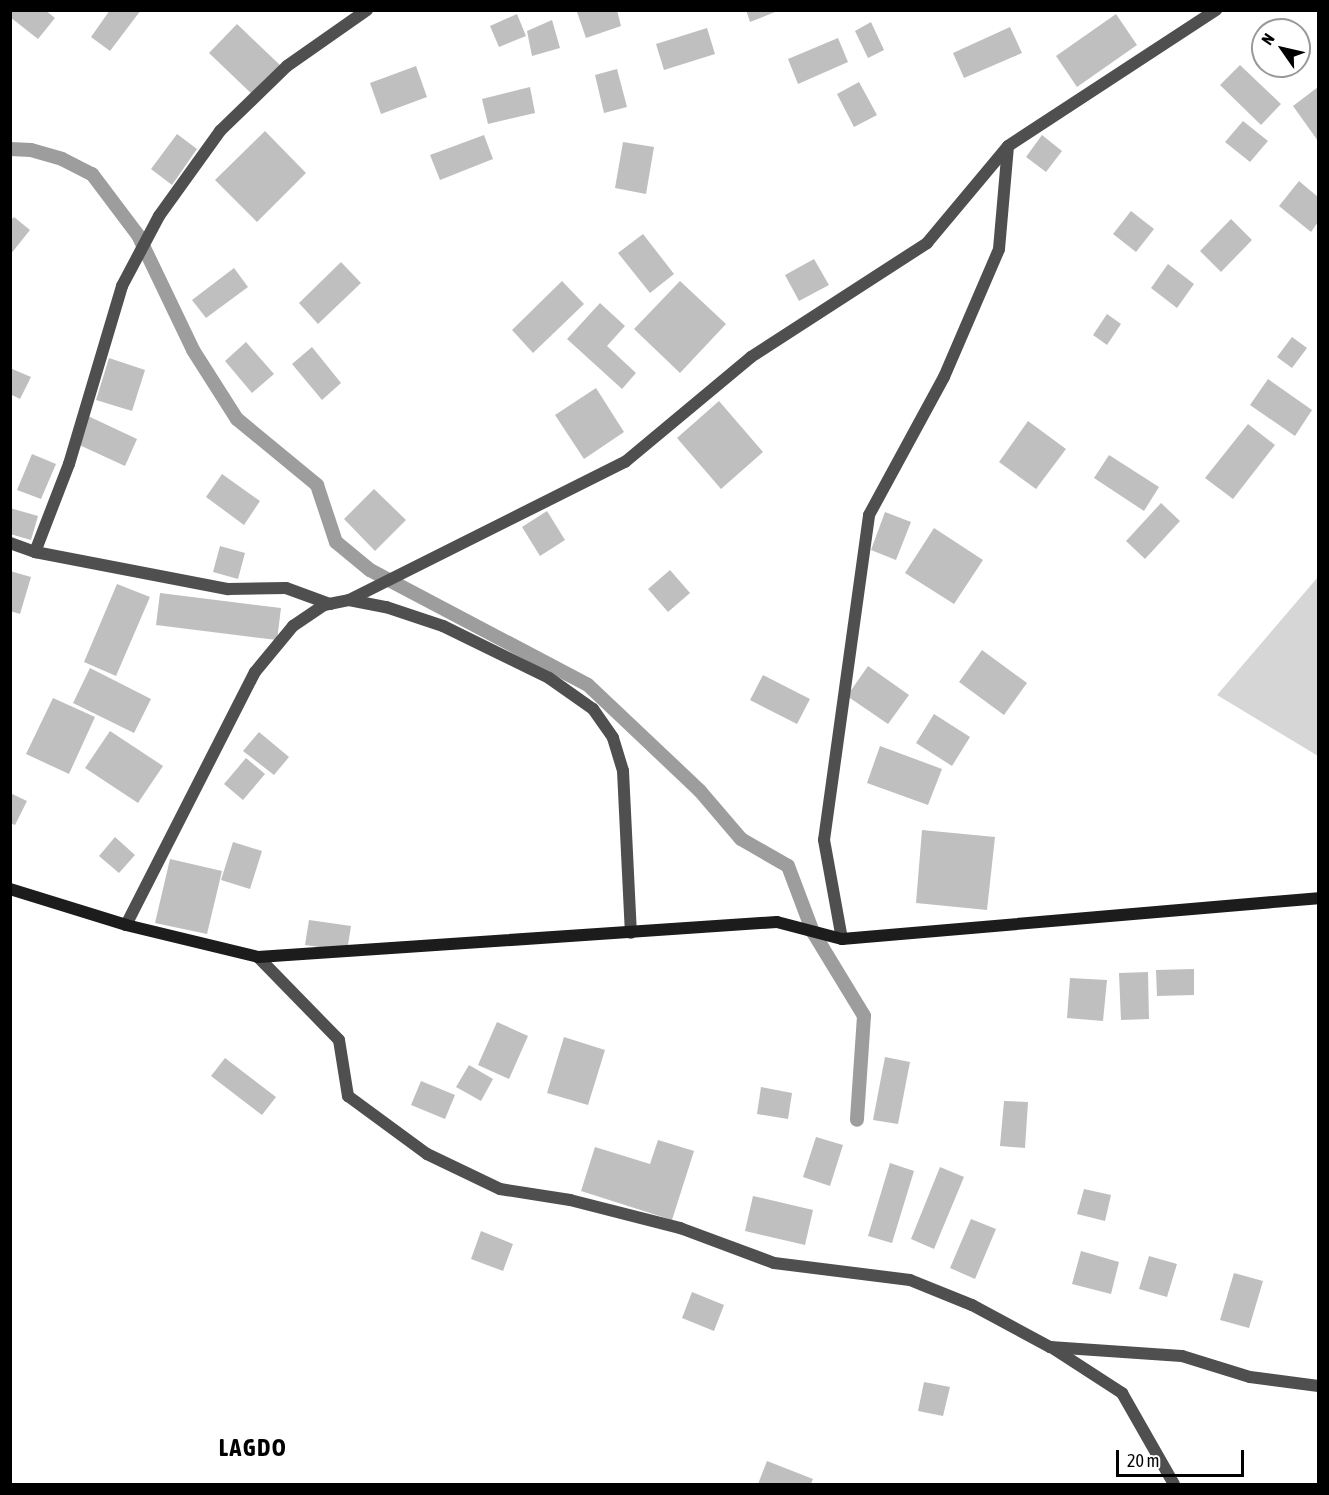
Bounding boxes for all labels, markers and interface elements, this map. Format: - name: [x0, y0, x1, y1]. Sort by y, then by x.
- north arrow: [1251, 18, 1311, 78]
- text: N: [1258, 30, 1278, 48]
- district label: LAGDO: [219, 1434, 287, 1462]
- scale bar: [1119, 1438, 1246, 1476]
- text: 20 m: [1127, 1450, 1159, 1471]

